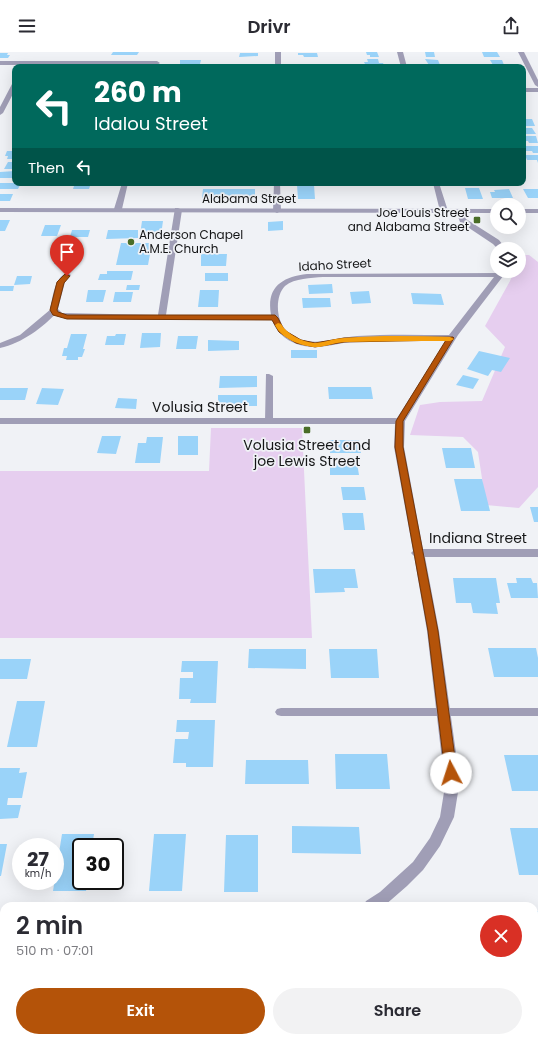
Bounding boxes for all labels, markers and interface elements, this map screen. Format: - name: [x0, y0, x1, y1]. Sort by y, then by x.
- text: Drivr: [247, 14, 291, 39]
- icon: menu: [16, 15, 38, 37]
- icon: share: [500, 15, 522, 37]
- text: 260 m: [94, 73, 182, 112]
- icon: left: [28, 80, 80, 132]
- text: Idalou Street: [94, 111, 208, 136]
- icon: left: [73, 156, 95, 178]
- text: Then: [28, 157, 65, 178]
- street label: Alabama Street: [202, 190, 296, 207]
- map controls: [490, 198, 526, 278]
- button: search: [490, 198, 526, 234]
- place label: Joe Louis Street and Alabama Street: [348, 204, 469, 235]
- marker: Joe Louis Street and Alabama Street: [472, 215, 482, 225]
- place label: Anderson Chapel A.M.E. Church: [139, 226, 243, 257]
- pin: [50, 235, 84, 276]
- marker: Anderson Chapel A.M.E. Church: [126, 237, 136, 247]
- icon: arrive: [56, 241, 78, 263]
- button: layers: [490, 242, 526, 278]
- street label: Idaho Street: [298, 254, 372, 275]
- street label: Volusia Street: [152, 397, 248, 417]
- marker: Volusia Street and joe Lewis Street: [302, 425, 312, 435]
- place label: Volusia Street and joe Lewis Street: [243, 435, 371, 471]
- street label: Indiana Street: [429, 528, 527, 548]
- position arrow: [430, 752, 472, 794]
- speed limit sign: 30: [72, 838, 124, 890]
- text: 27: [27, 845, 49, 873]
- text: km/h: [25, 866, 51, 881]
- text: 2 min: [16, 909, 83, 942]
- button: close: [480, 915, 522, 957]
- text: 510 m · 07:01: [16, 941, 93, 960]
- button: Exit: [16, 988, 265, 1034]
- button: Share: [273, 988, 522, 1034]

